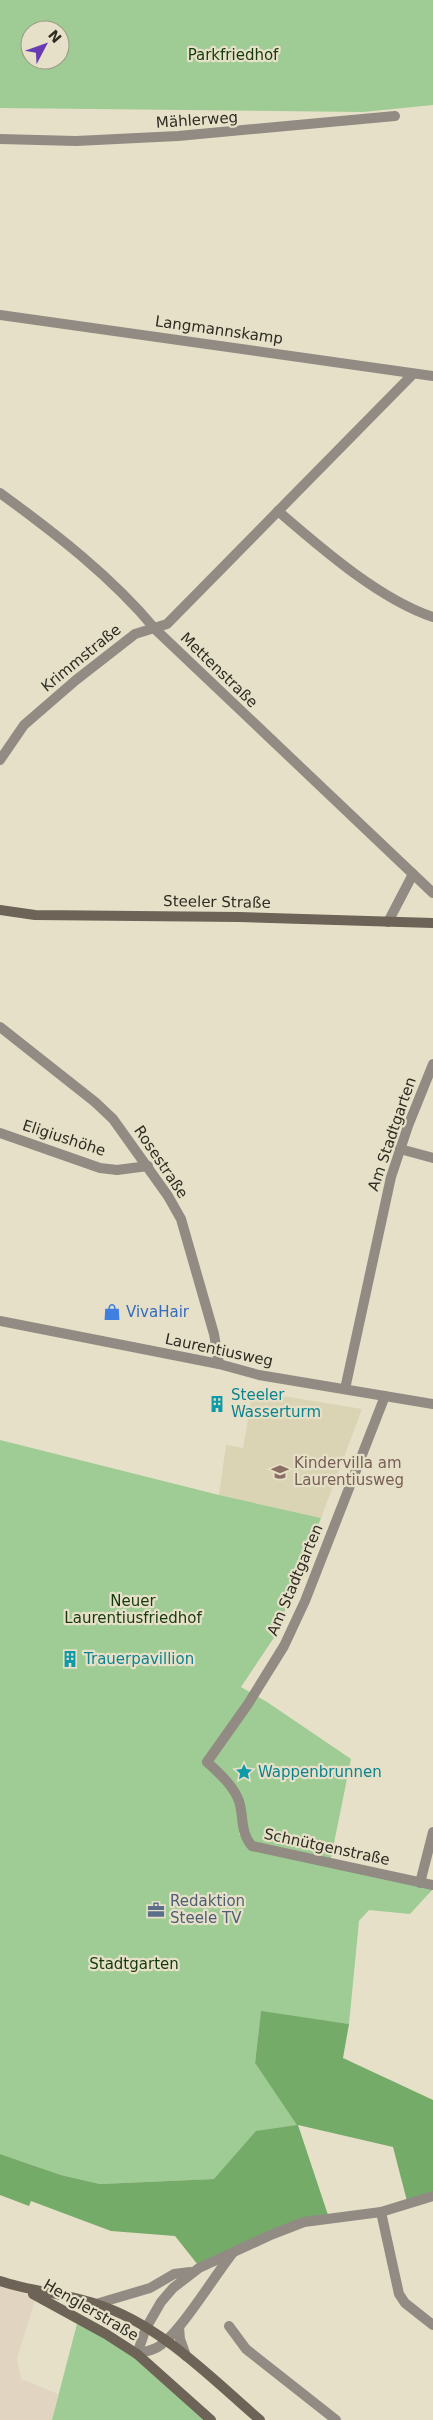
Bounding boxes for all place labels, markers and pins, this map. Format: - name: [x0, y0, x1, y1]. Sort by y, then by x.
- shop icon: VivaHair: [102, 1302, 122, 1322]
- place label: VivaHair: [126, 1303, 190, 1321]
- place label: Steeler Wasserturm: [231, 1386, 321, 1421]
- building icon: Steeler Wasserturm: [207, 1394, 227, 1414]
- place label: Kindervilla am Laurentiusweg: [294, 1454, 404, 1489]
- school or university icon: Kindervilla am Laurentiusweg: [270, 1462, 290, 1482]
- building icon: Trauerpavillion: [60, 1649, 80, 1669]
- place label: Trauerpavillion: [83, 1650, 194, 1668]
- place icon: Wappenbrunnen: [234, 1762, 254, 1782]
- place label: Wappenbrunnen: [258, 1763, 382, 1781]
- place label: Redaktion Steele TV: [170, 1892, 245, 1927]
- office icon: Redaktion Steele TV: [146, 1900, 166, 1920]

